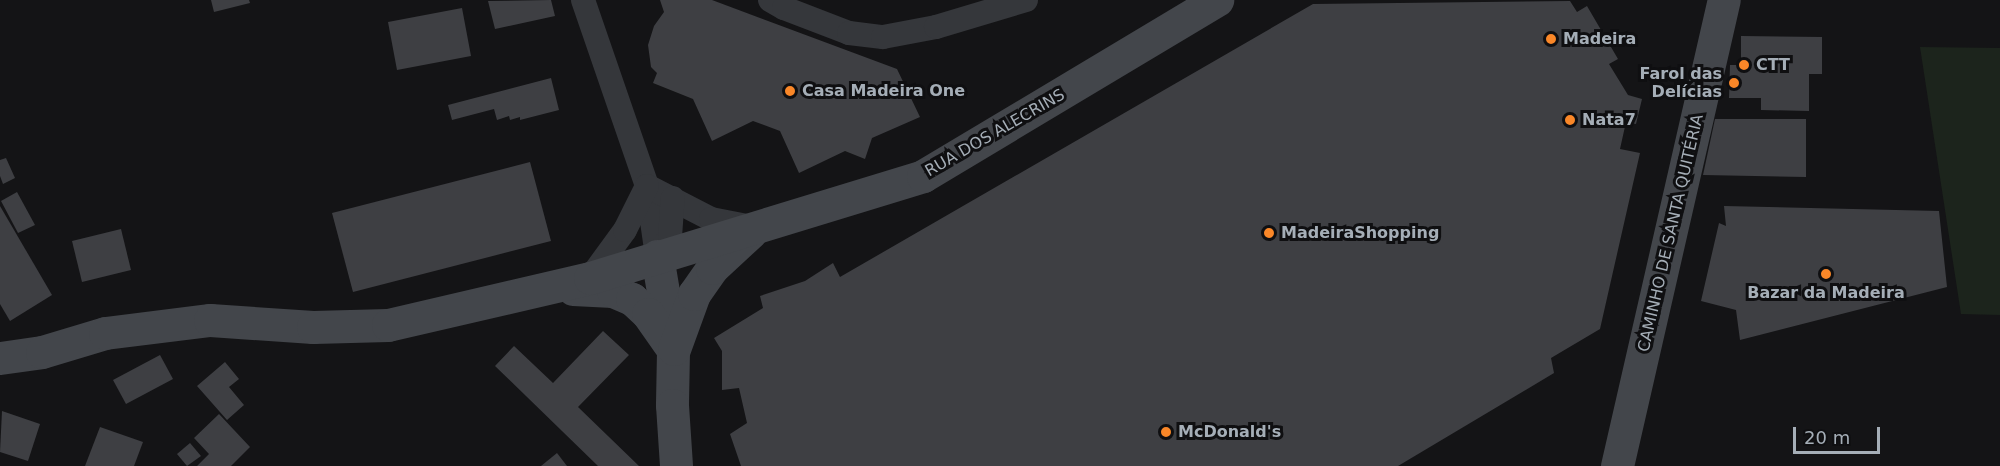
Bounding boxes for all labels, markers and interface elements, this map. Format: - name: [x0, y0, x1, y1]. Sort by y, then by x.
- place label: Madeira: [1563, 29, 1636, 49]
- marker: Madeira: [1544, 32, 1558, 46]
- place label: CTT: [1756, 55, 1790, 75]
- marker: CTT: [1737, 58, 1751, 72]
- place label: Farol das Delícias: [1640, 64, 1722, 102]
- marker: Farol das Delícias: [1727, 76, 1741, 90]
- place label: Casa Madeira One: [802, 81, 965, 101]
- marker: Casa Madeira One: [783, 84, 797, 98]
- street label: RUA DOS ALECRINS: [922, 85, 1068, 181]
- place label: Nata7: [1582, 110, 1636, 130]
- street label: CAMINHO DE SANTA QUITÉRIA: [1634, 112, 1708, 354]
- marker: Nata7: [1563, 113, 1577, 127]
- place label: MadeiraShopping: [1281, 223, 1439, 243]
- marker: MadeiraShopping: [1262, 226, 1276, 240]
- marker: Bazar da Madeira: [1819, 267, 1833, 281]
- place label: Bazar da Madeira: [1747, 283, 1905, 303]
- scale bar: [1796, 415, 1883, 453]
- place label: McDonald's: [1178, 422, 1281, 442]
- marker: McDonald's: [1159, 425, 1173, 439]
- text: 20 m: [1804, 427, 1850, 448]

